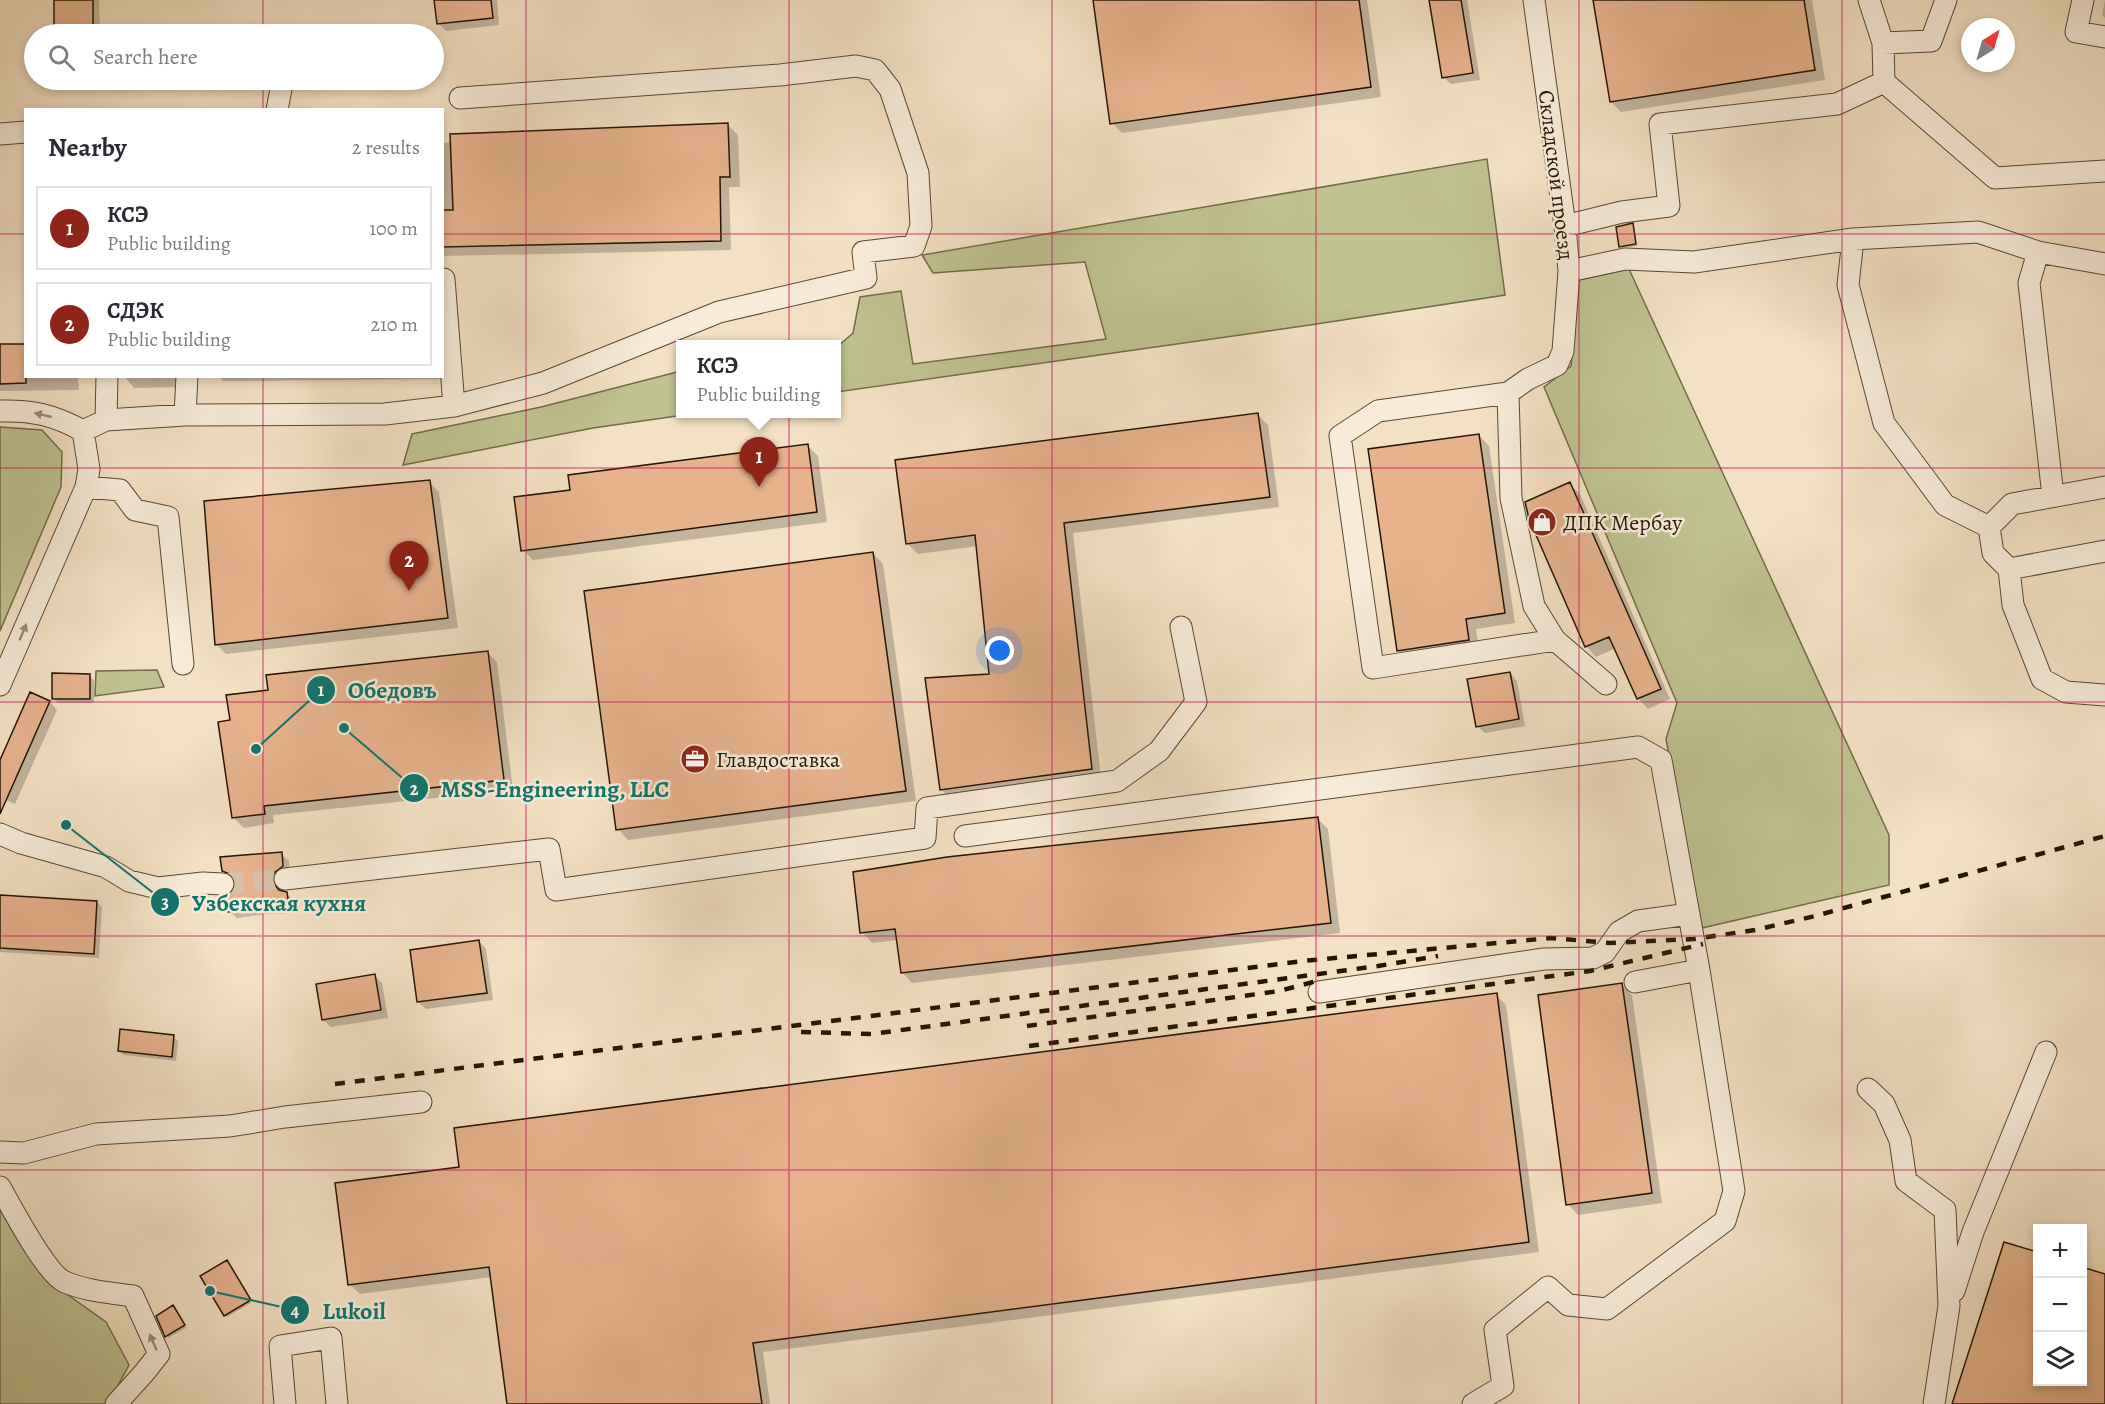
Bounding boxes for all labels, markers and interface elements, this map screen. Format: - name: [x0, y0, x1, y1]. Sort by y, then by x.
- north arrow: [1961, 18, 2015, 72]
- search box: [24, 24, 444, 90]
- icon: search: [45, 41, 78, 74]
- text: Search here: [93, 42, 198, 72]
- street label: Складской проезд: [1531, 88, 1581, 262]
- text: Nearby: [48, 130, 127, 165]
- text: 2 results: [352, 134, 420, 161]
- text: КСЭ: [107, 200, 148, 230]
- text: 1: [66, 215, 73, 242]
- text: 100 m: [369, 215, 418, 242]
- text: Public building: [107, 230, 231, 257]
- text: СДЭК: [107, 296, 164, 326]
- text: 2: [65, 311, 74, 338]
- text: 210 m: [370, 311, 418, 338]
- text: Public building: [107, 326, 231, 353]
- popup: [676, 340, 841, 418]
- text: КСЭ: [697, 351, 738, 381]
- text: Public building: [697, 381, 820, 408]
- one-way arrow: [34, 409, 52, 419]
- pin: 1: [740, 438, 778, 487]
- shop icon: ДПК Мербау: [1526, 506, 1558, 538]
- place label: ДПК Мербау: [1563, 508, 1683, 538]
- pin: 2: [390, 542, 428, 591]
- one-way arrow: [18, 622, 28, 640]
- your location: [985, 636, 1014, 665]
- callout: Обедовъ: [306, 669, 448, 711]
- text: Обедовъ: [348, 674, 437, 706]
- text: 1: [318, 678, 325, 702]
- office icon: Главдоставка: [679, 743, 711, 775]
- place label: Главдоставка: [716, 745, 841, 775]
- callout: MSS-Engineering, LLC: [399, 767, 682, 809]
- text: MSS-Engineering, LLC: [441, 773, 669, 805]
- text: 2: [410, 777, 419, 801]
- callout: Узбекская кухня: [150, 881, 379, 923]
- text: Узбекская кухня: [192, 887, 366, 919]
- text: 3: [161, 890, 169, 914]
- map controls: [2033, 1224, 2087, 1386]
- button: +: [2033, 1224, 2087, 1278]
- button: −: [2033, 1278, 2087, 1332]
- callout: Lukoil: [280, 1289, 398, 1331]
- text: Lukoil: [322, 1295, 386, 1327]
- text: 4: [291, 1298, 300, 1322]
- button: layers: [2033, 1332, 2087, 1386]
- one-way arrow: [149, 1333, 158, 1350]

